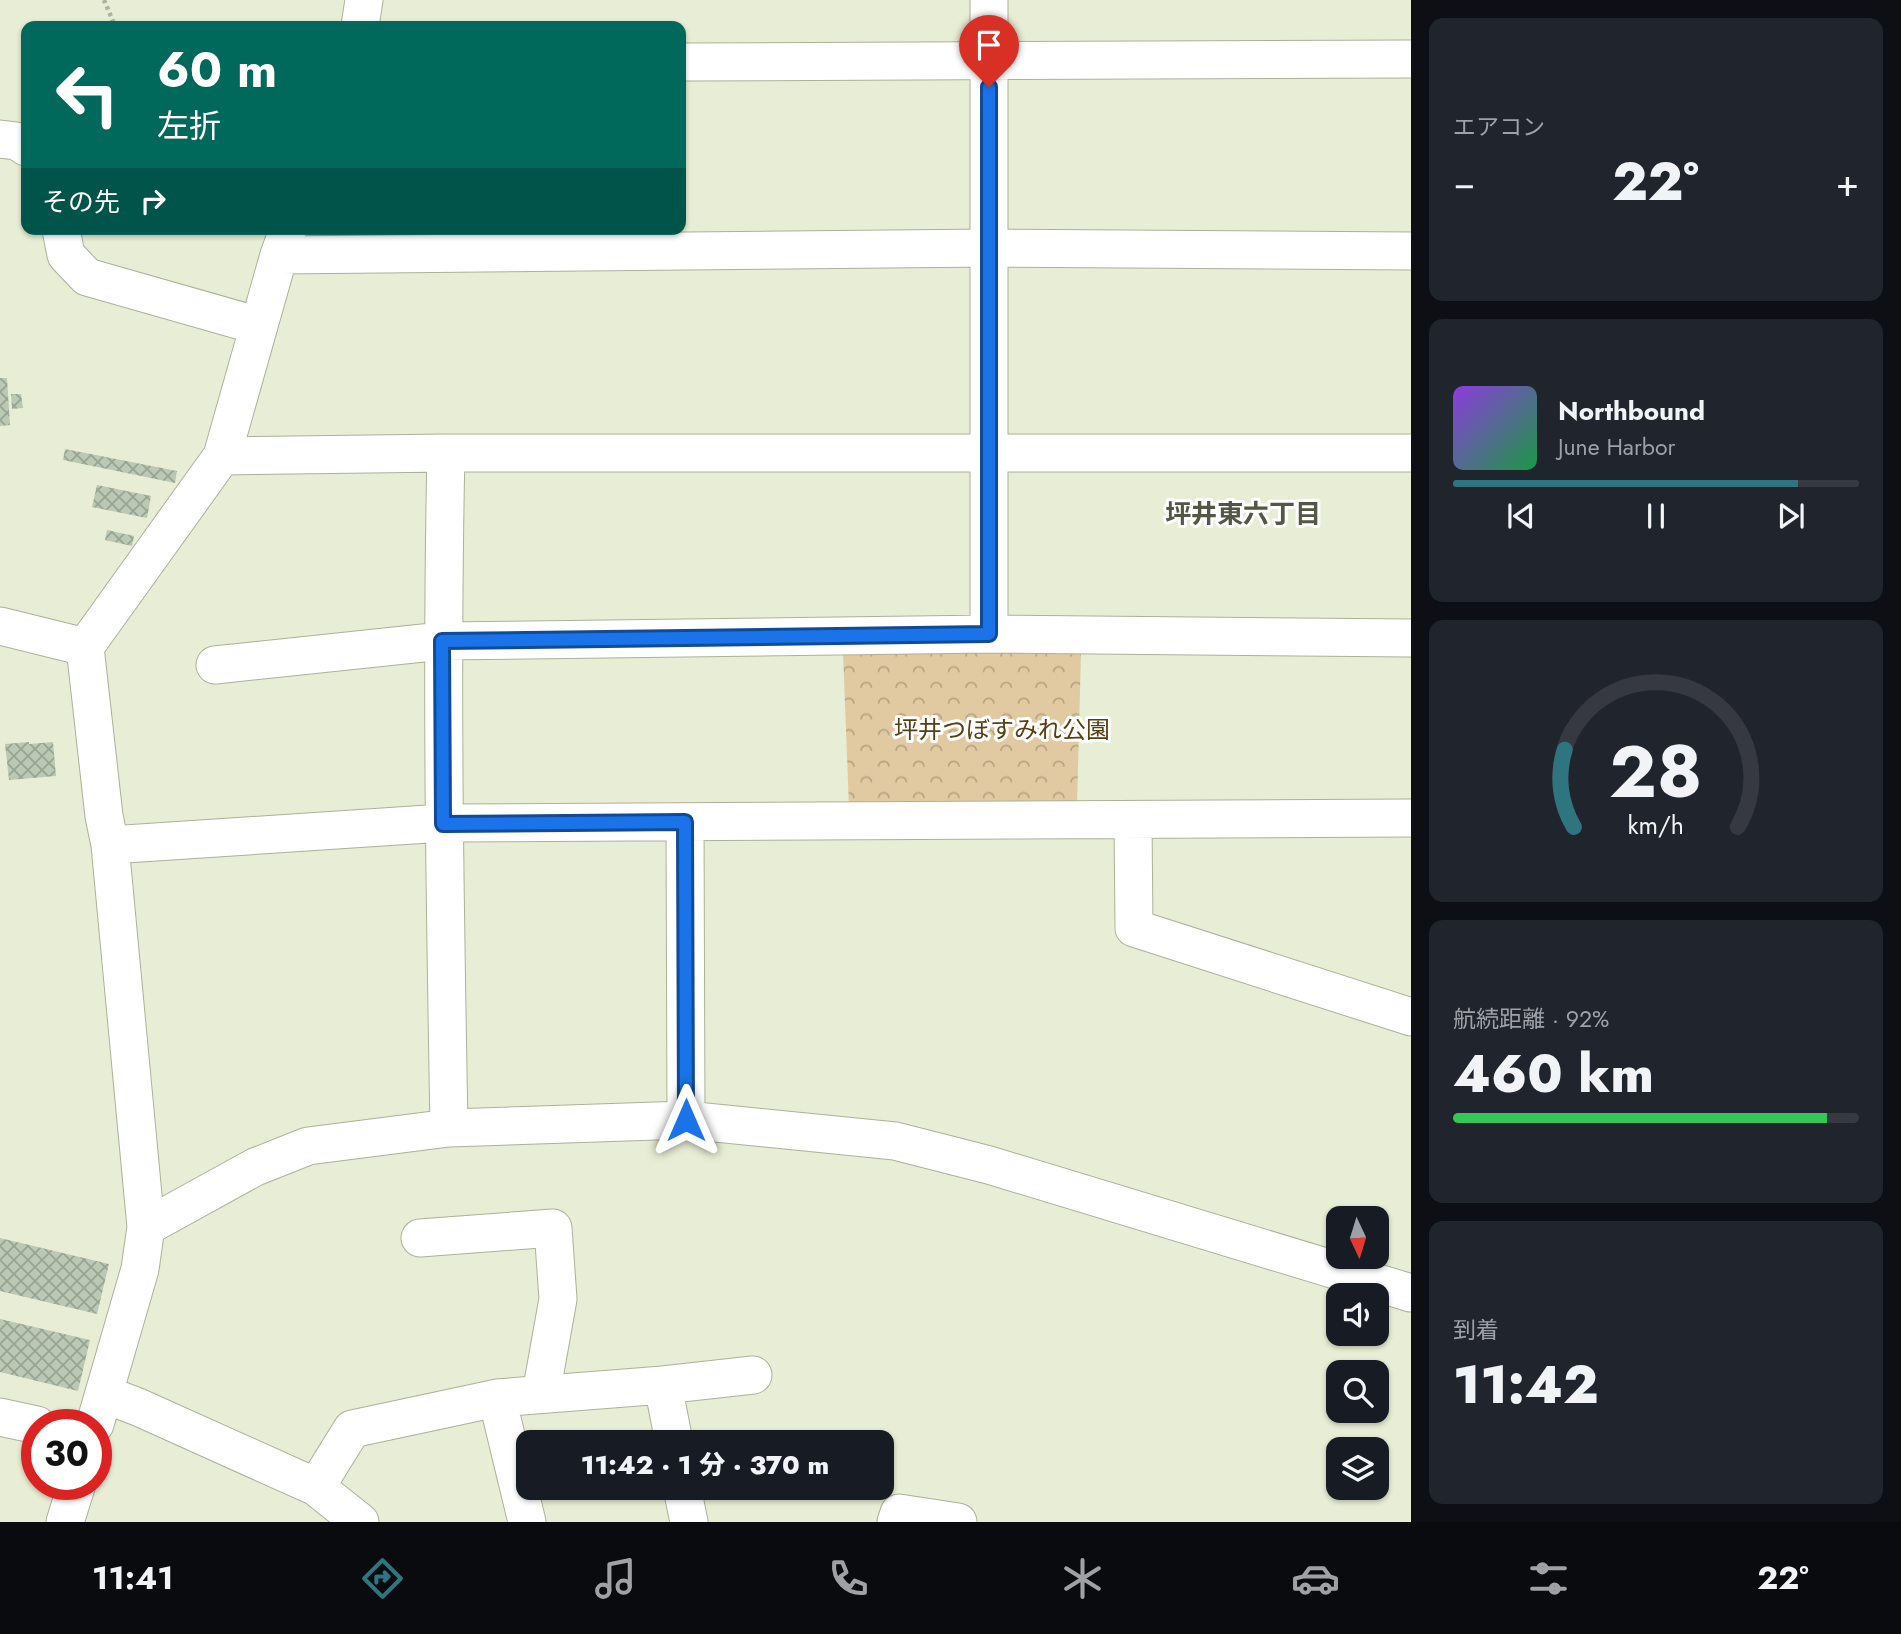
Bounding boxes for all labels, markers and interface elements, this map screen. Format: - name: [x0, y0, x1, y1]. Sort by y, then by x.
- pin: [959, 15, 1019, 87]
- icon: arrive: [970, 26, 1008, 64]
- text: 60 m: [157, 35, 277, 105]
- icon: left: [42, 49, 133, 140]
- text: 左折: [157, 103, 221, 149]
- text: エアコン: [1453, 110, 1545, 144]
- text: 22°: [1612, 144, 1699, 220]
- text: −: [1453, 155, 1475, 210]
- text: +: [1836, 155, 1859, 210]
- icon: right: [134, 182, 172, 220]
- text: その先: [42, 183, 120, 221]
- text: Northbound: [1558, 392, 1705, 430]
- text: June Harbor: [1558, 430, 1675, 464]
- district label: 坪井東六丁目: [1165, 495, 1321, 533]
- icon: previous: [1502, 497, 1540, 535]
- icon: pause: [1637, 497, 1675, 535]
- icon: next: [1772, 497, 1810, 535]
- park label: 坪井つぼすみれ公園: [894, 712, 1110, 747]
- text: 28: [1609, 719, 1703, 824]
- text: km/h: [1628, 807, 1684, 843]
- text: 航続距離 · 92%: [1453, 1002, 1609, 1036]
- text: 460 km: [1453, 1036, 1654, 1112]
- position arrow: [649, 1083, 723, 1157]
- north arrow: [1326, 1206, 1390, 1269]
- map controls: [1326, 1206, 1389, 1500]
- button: sound: [1326, 1283, 1389, 1346]
- text: 到着: [1453, 1313, 1499, 1347]
- text: 11:42: [1453, 1347, 1598, 1423]
- button: search: [1326, 1360, 1389, 1423]
- speed limit sign: 30: [21, 1409, 112, 1500]
- button: layers: [1326, 1437, 1389, 1500]
- text: 11:42 · 1 分 · 370 m: [581, 1446, 829, 1484]
- icon: directions: [358, 1554, 407, 1603]
- icon: music: [591, 1554, 640, 1603]
- icon: phone: [824, 1554, 873, 1603]
- icon: climate: [1058, 1554, 1107, 1603]
- icon: car: [1291, 1554, 1340, 1603]
- icon: filters: [1524, 1554, 1573, 1603]
- text: 11:41: [92, 1555, 174, 1601]
- text: 22°: [1757, 1555, 1809, 1601]

